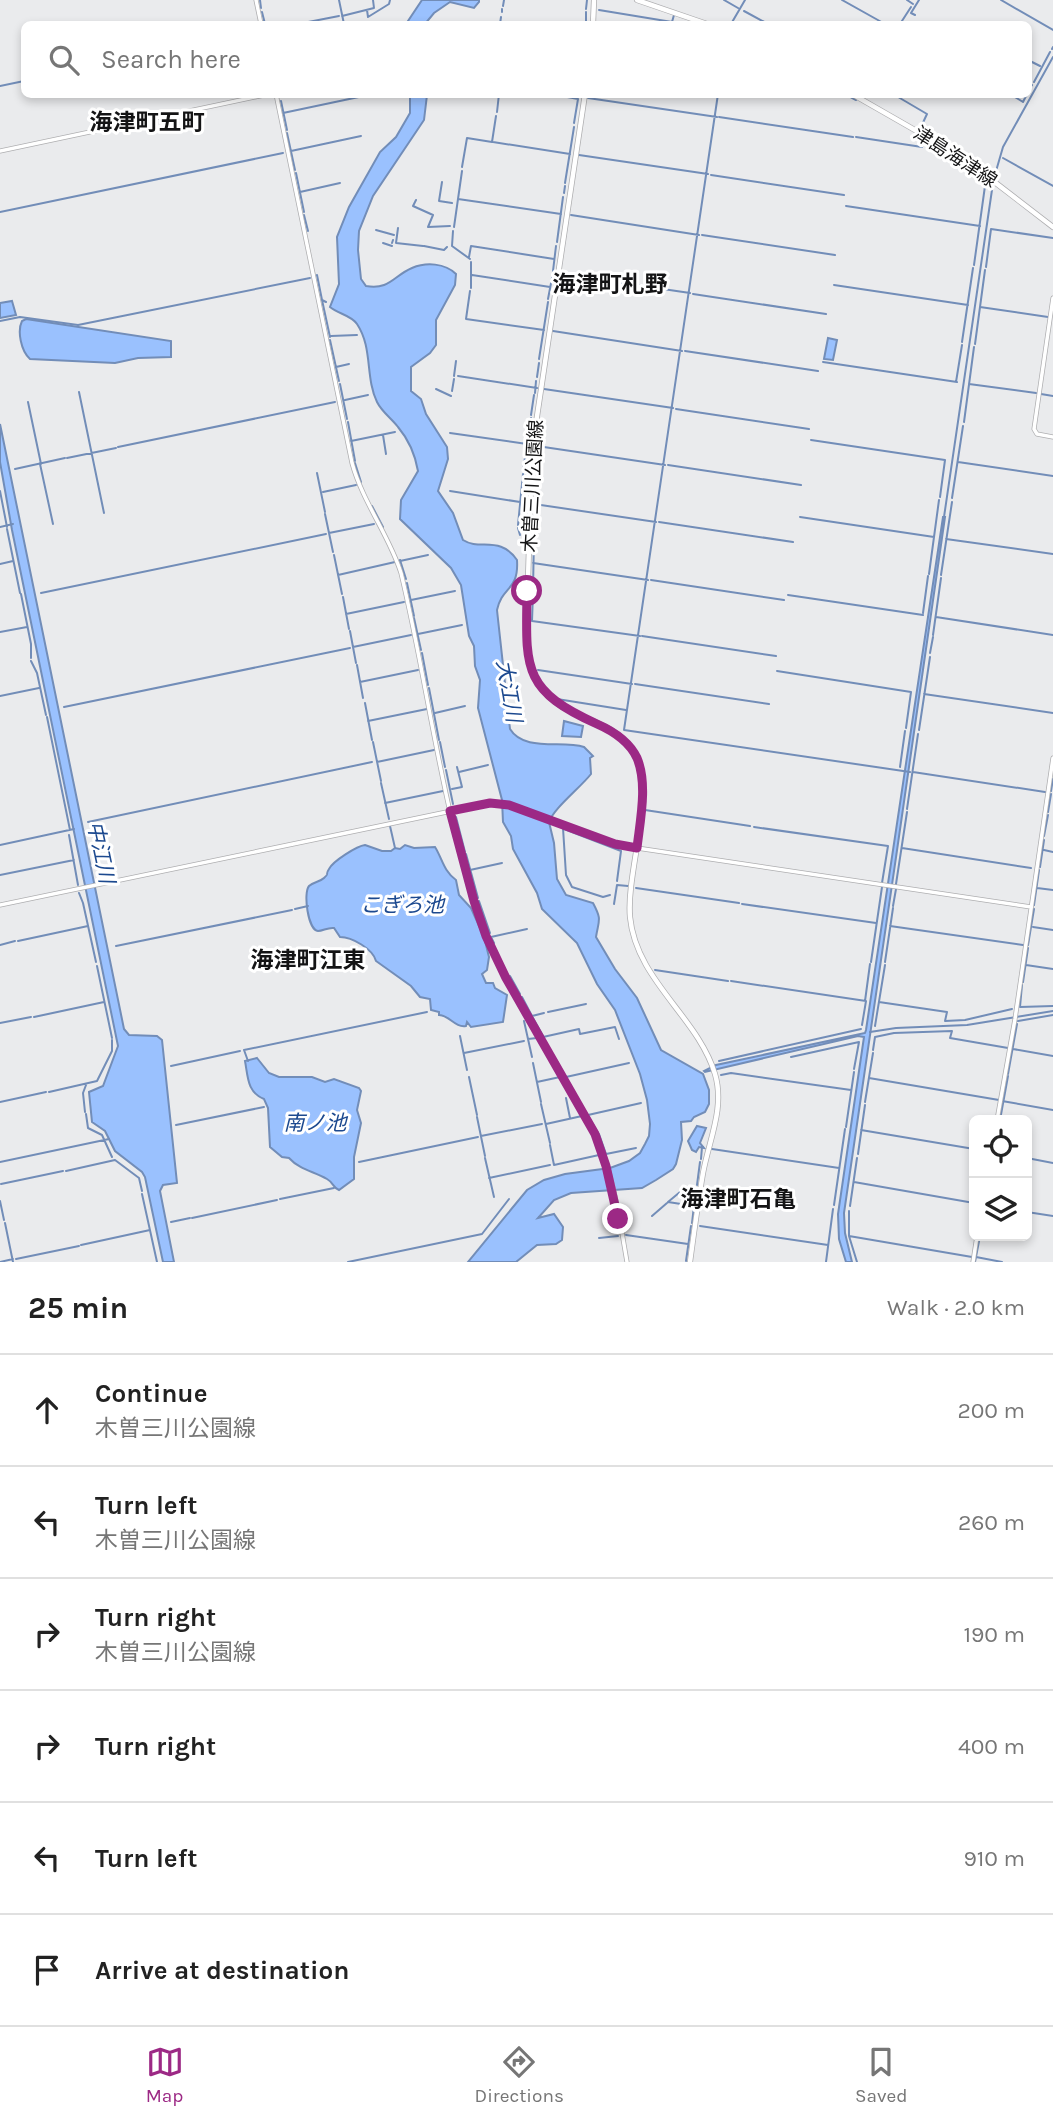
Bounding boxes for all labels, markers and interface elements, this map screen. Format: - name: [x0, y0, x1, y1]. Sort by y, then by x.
- search box: [21, 21, 1032, 98]
- icon: search: [45, 41, 83, 79]
- text: Search here: [101, 44, 241, 75]
- district label: 海津町五町: [90, 109, 205, 136]
- street label: 津島海津線: [909, 122, 1001, 192]
- district label: 海津町札野: [553, 271, 668, 298]
- street label: 木曽三川公園線: [519, 419, 547, 553]
- route start: [511, 575, 542, 606]
- water label: 大江川: [492, 658, 527, 726]
- water label: 中江川: [83, 819, 120, 887]
- water label: こぎろ池: [360, 893, 446, 917]
- district label: 海津町江東: [251, 947, 366, 974]
- water label: 南ノ池: [284, 1111, 348, 1135]
- map controls: [969, 1115, 1032, 1241]
- button: locate: [969, 1115, 1032, 1178]
- button: layers: [969, 1178, 1032, 1241]
- district label: 海津町石亀: [681, 1186, 796, 1213]
- route end: [602, 1203, 633, 1234]
- text: 25 min: [28, 1290, 128, 1326]
- text: Walk · 2.0 km: [887, 1294, 1025, 1321]
- text: Continue: [95, 1378, 207, 1409]
- icon: ahead: [28, 1391, 66, 1429]
- text: 200 m: [957, 1397, 1025, 1424]
- text: 木曽三川公園線: [95, 1415, 256, 1442]
- text: Turn left: [95, 1490, 197, 1521]
- icon: left: [28, 1503, 66, 1541]
- text: 260 m: [958, 1509, 1025, 1536]
- text: 木曽三川公園線: [95, 1527, 256, 1554]
- text: Turn right: [95, 1602, 216, 1633]
- icon: right: [28, 1615, 66, 1653]
- text: 190 m: [963, 1621, 1025, 1648]
- text: 木曽三川公園線: [95, 1639, 256, 1666]
- icon: right: [28, 1727, 66, 1765]
- text: Turn right: [95, 1731, 216, 1762]
- text: 400 m: [958, 1733, 1025, 1760]
- icon: left: [28, 1839, 66, 1877]
- text: Turn left: [95, 1843, 197, 1874]
- text: 910 m: [963, 1845, 1025, 1872]
- icon: arrive: [28, 1951, 66, 1989]
- text: Arrive at destination: [95, 1955, 349, 1986]
- tab: Map: [146, 2043, 184, 2107]
- tab: Directions: [475, 2043, 564, 2107]
- tab: Saved: [855, 2043, 907, 2107]

